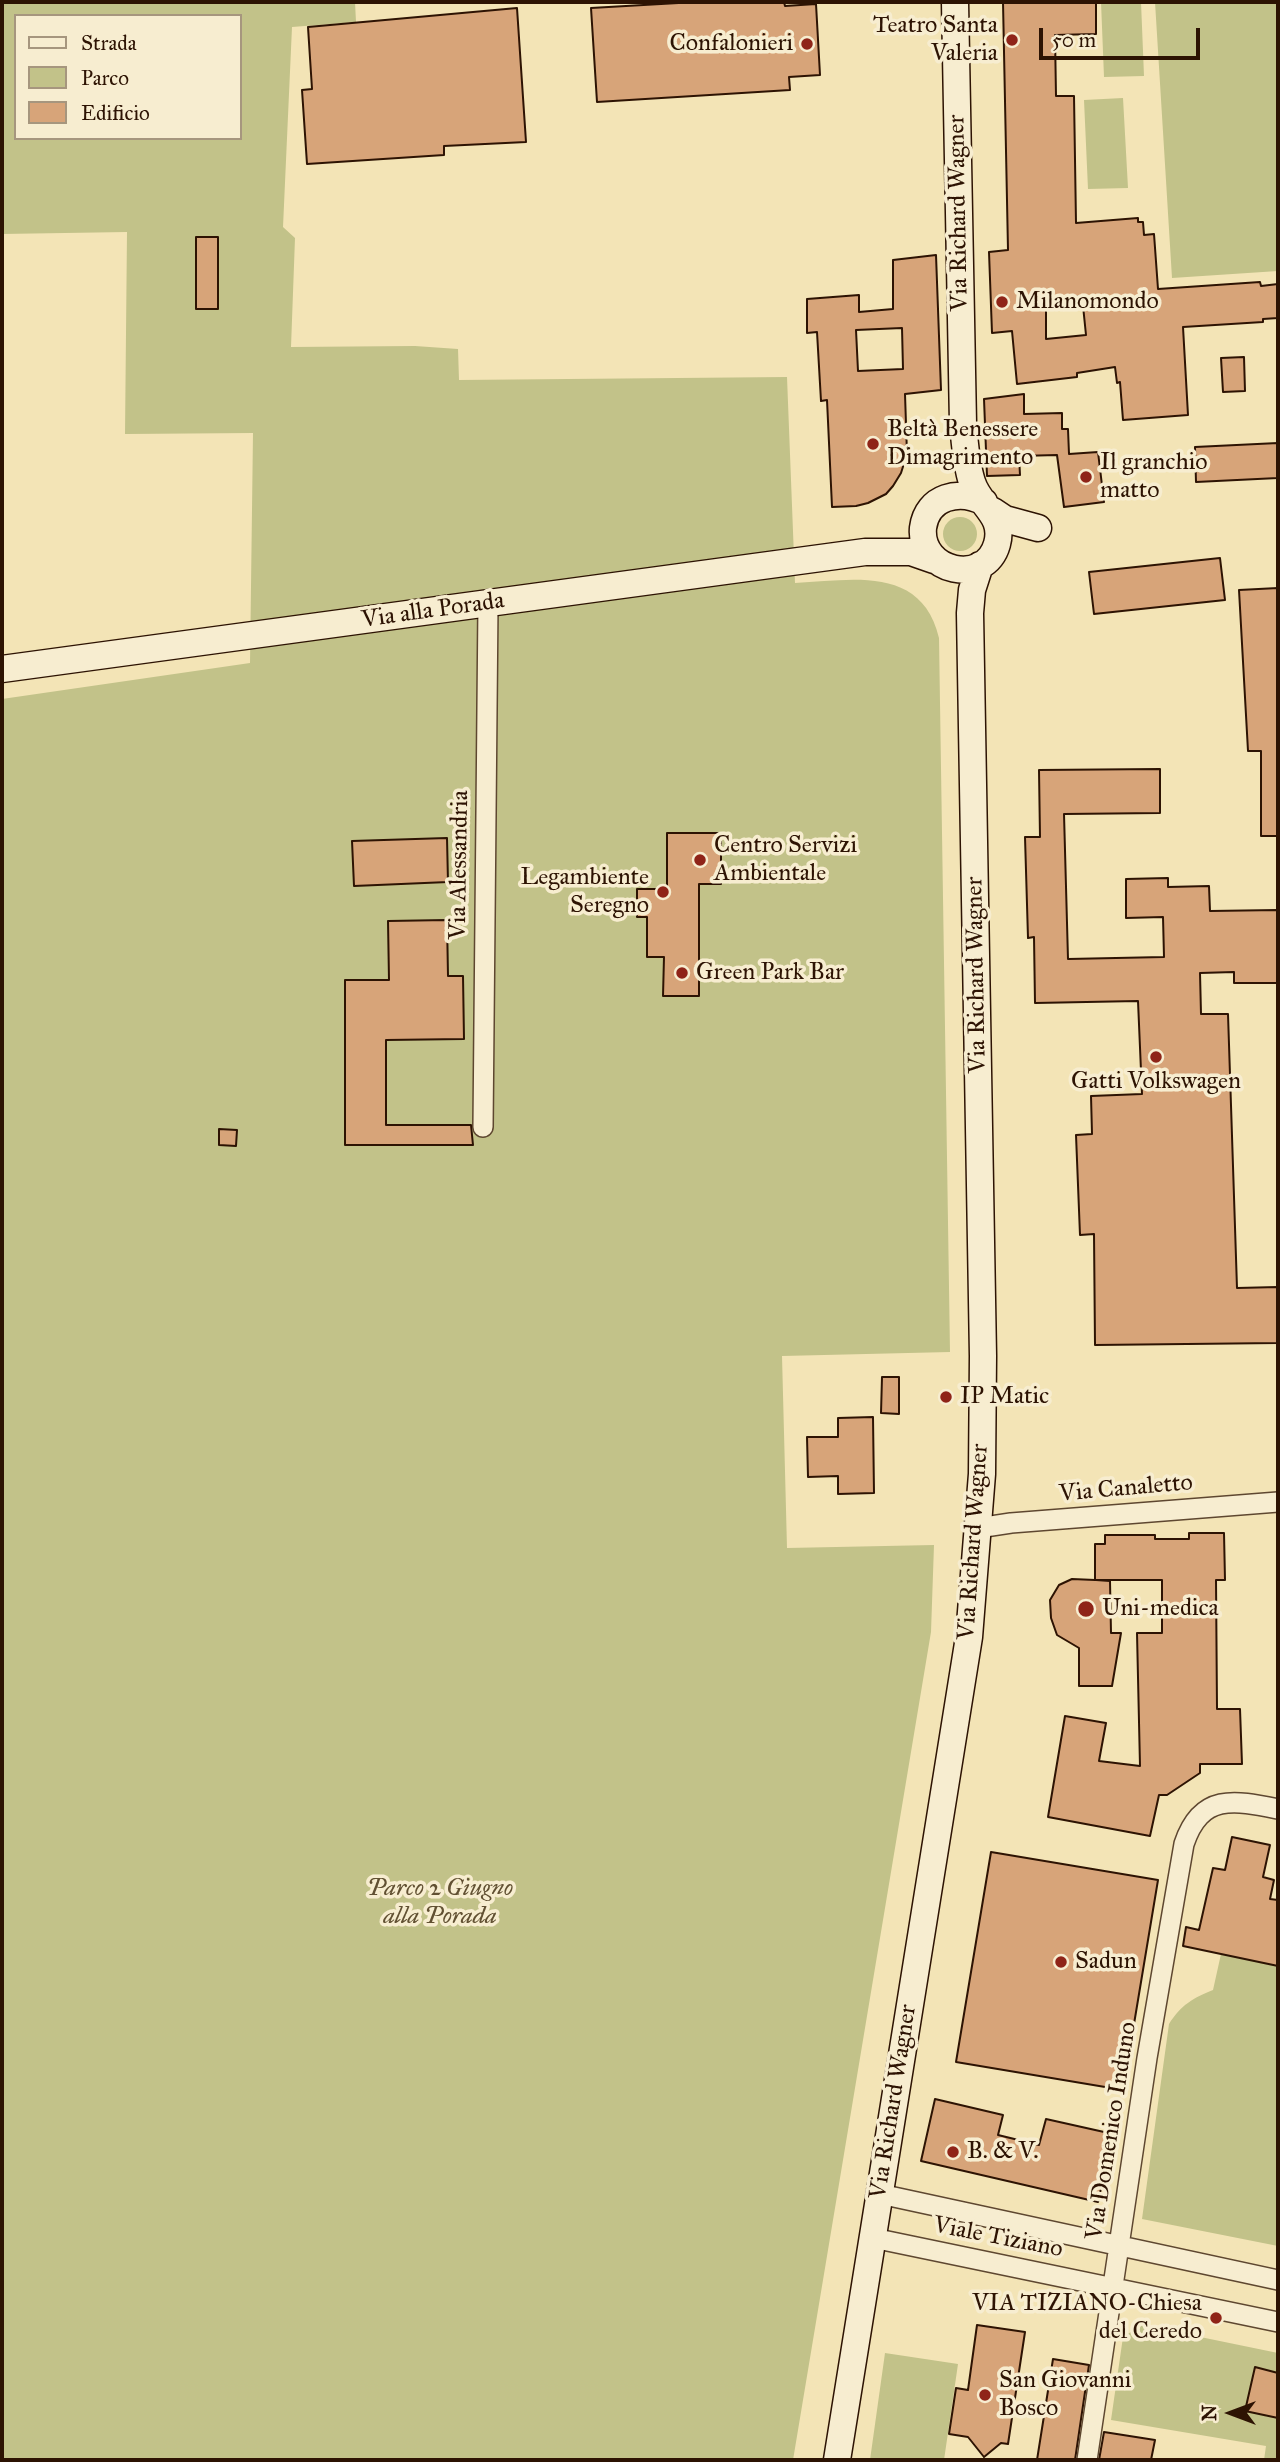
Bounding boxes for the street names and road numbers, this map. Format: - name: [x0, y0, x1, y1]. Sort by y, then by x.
- street label: Via Richard Wagner: [943, 114, 975, 312]
- street label: Via alla Porada: [360, 587, 506, 635]
- street label: Via Alessandria: [444, 790, 476, 940]
- street label: Via Richard Wagner: [961, 876, 993, 1074]
- street label: Via Richard Wagner: [953, 1443, 995, 1641]
- street label: Via Canaletto: [1058, 1469, 1194, 1509]
- street label: Via Richard Wagner: [864, 2003, 924, 2201]
- street label: Via Domenico Induno: [1081, 2020, 1143, 2242]
- street label: Viale Tiziano: [931, 2211, 1065, 2265]

